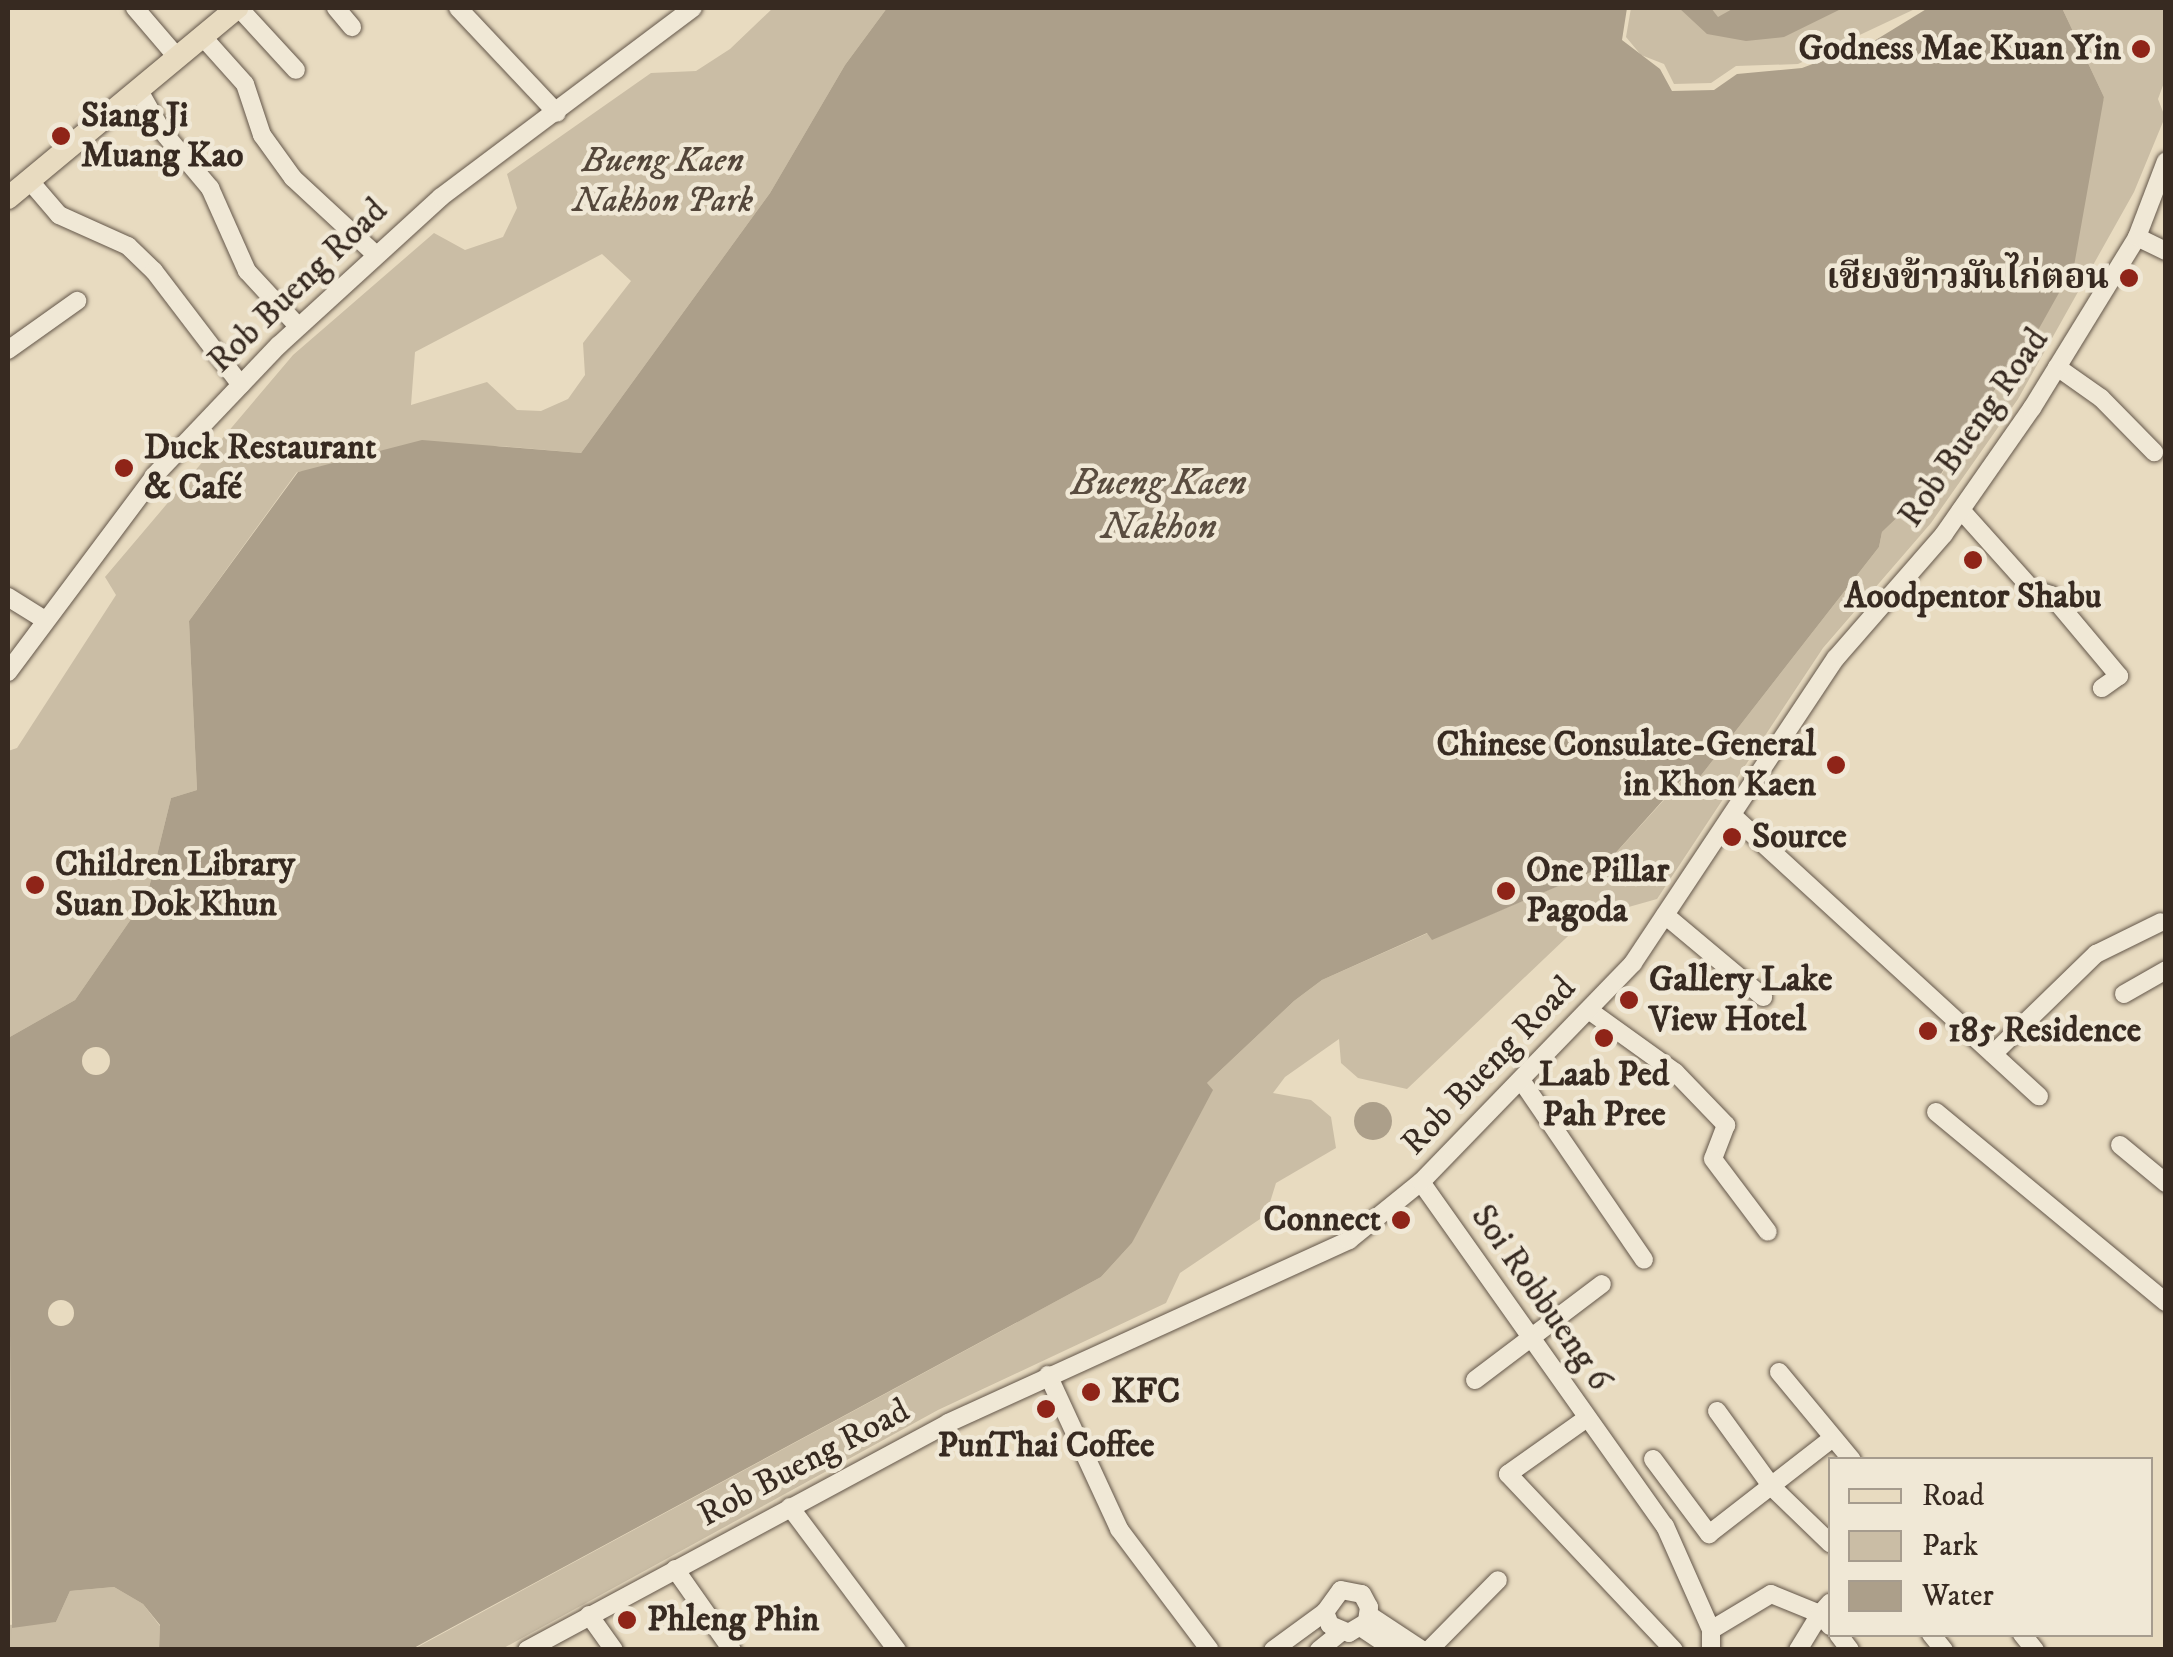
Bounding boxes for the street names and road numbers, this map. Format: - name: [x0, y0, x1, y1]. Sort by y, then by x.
- street label: Rob Bueng Road: [200, 190, 396, 382]
- street label: Rob Bueng Road: [1890, 321, 2058, 535]
- street label: Rob Bueng Road: [1393, 968, 1585, 1164]
- street label: Soi Robbueng 6: [1461, 1197, 1621, 1399]
- street label: Rob Bueng Road: [691, 1390, 917, 1536]

